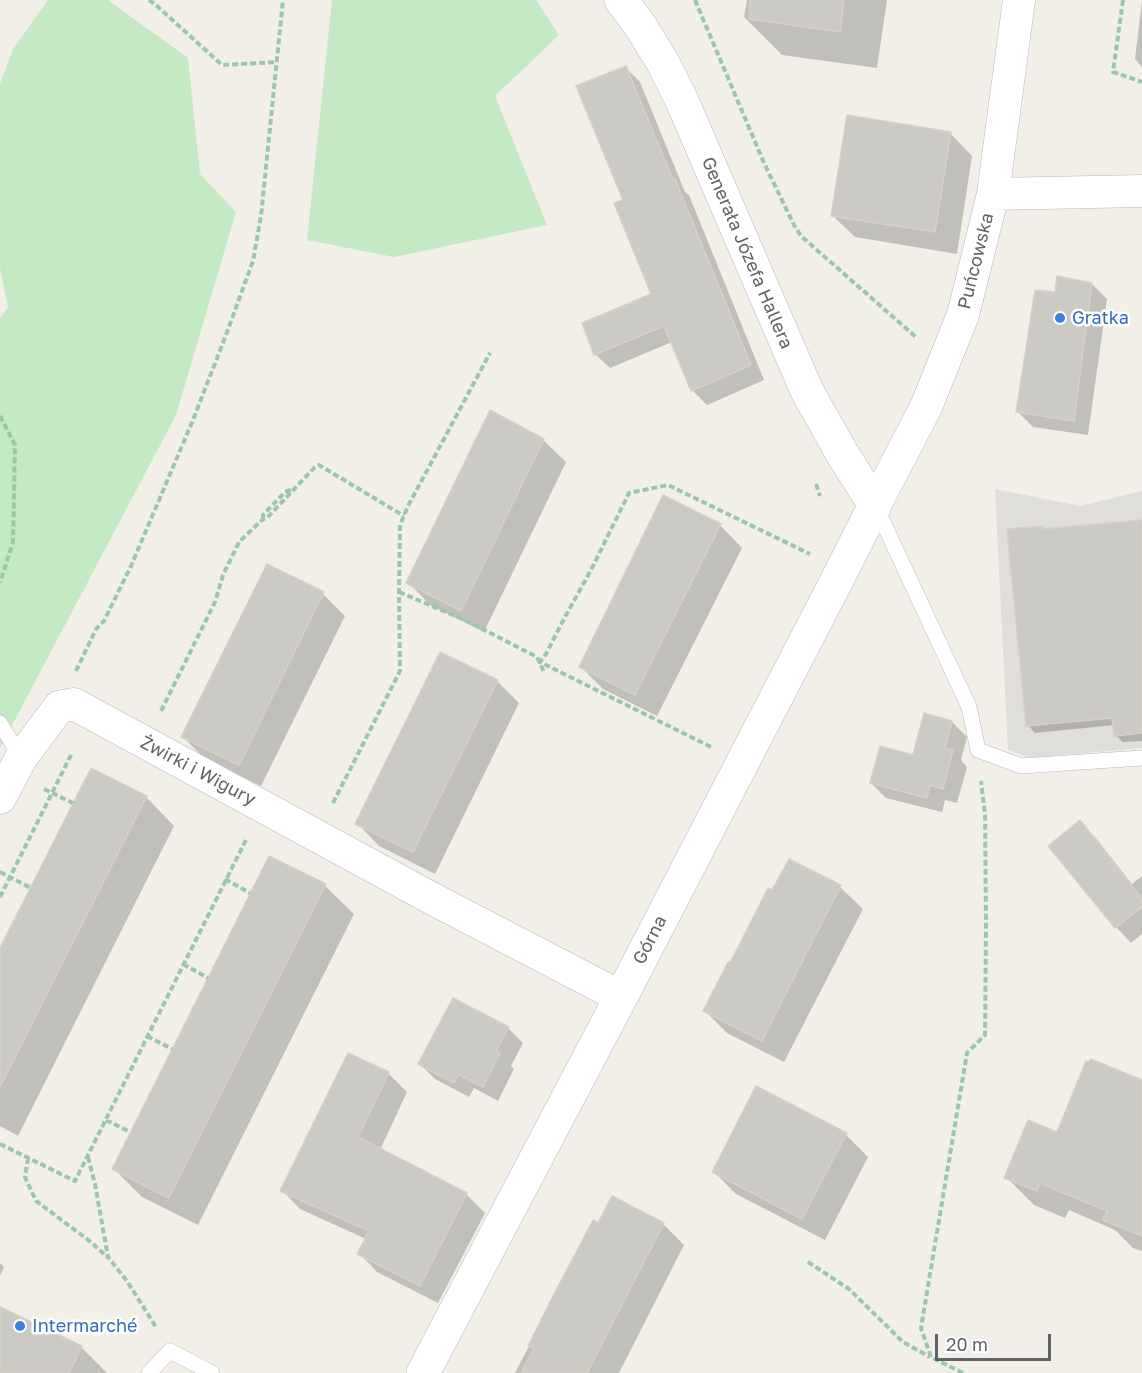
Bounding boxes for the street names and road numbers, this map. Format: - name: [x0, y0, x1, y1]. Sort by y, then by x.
- street label: Generała Józefa Hallera: [697, 154, 797, 352]
- street label: Puńcowska: [954, 211, 998, 311]
- street label: Żwirki i Wigury: [137, 732, 259, 810]
- street label: Górna: [629, 912, 671, 968]

